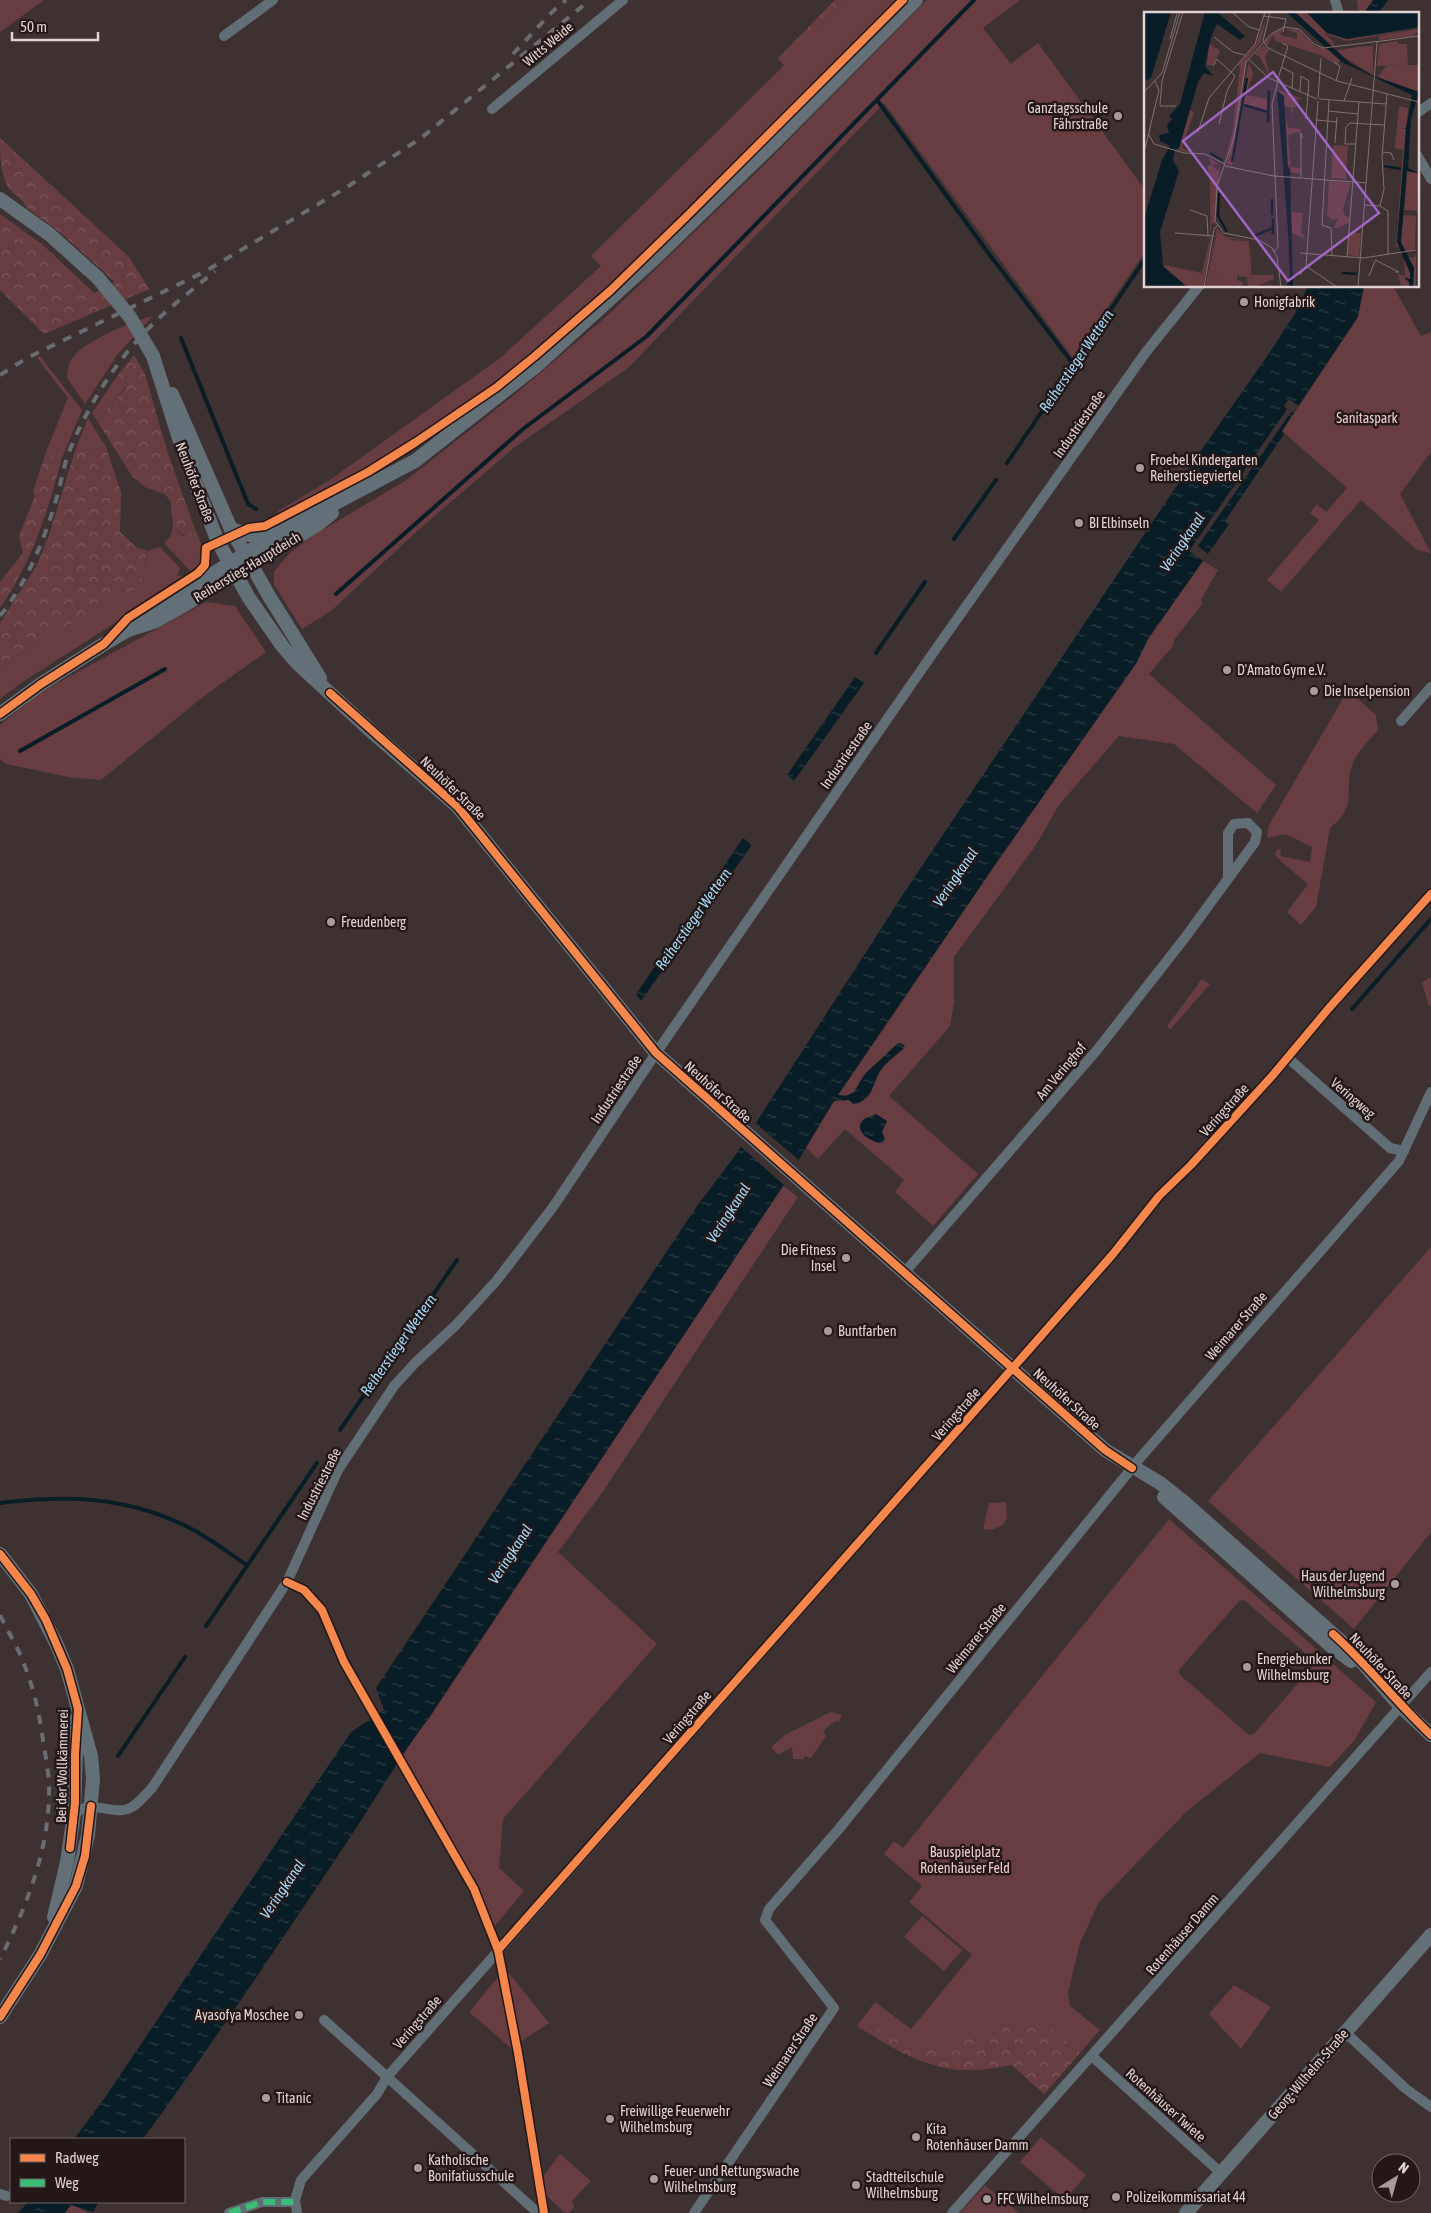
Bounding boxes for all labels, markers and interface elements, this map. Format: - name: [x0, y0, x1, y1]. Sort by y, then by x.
- scale bar: [12, 10, 99, 42]
- inset map: [1144, 12, 1418, 288]
- text: 50 m: [20, 18, 47, 35]
- street label: Witts Weide: [520, 18, 576, 70]
- place label: Ganztagsschule Fährstraße: [1027, 100, 1108, 132]
- marker: Ganztagsschule Fährstraße: [1112, 110, 1124, 122]
- place label: Honigfabrik: [1254, 294, 1315, 310]
- marker: Honigfabrik: [1238, 296, 1250, 308]
- water label: Reiherstieger Wettern: [1035, 306, 1117, 416]
- street label: Industriestraße: [1050, 387, 1108, 461]
- park label: Sanitaspark: [1336, 410, 1398, 426]
- street label: Neuhöfer Straße: [172, 440, 218, 524]
- place label: Froebel Kindergarten Reiherstiegviertel: [1150, 452, 1258, 484]
- marker: Froebel Kindergarten Reiherstiegviertel: [1134, 462, 1146, 474]
- water label: Veringkanal: [1156, 509, 1208, 575]
- place label: BI Elbinseln: [1089, 515, 1149, 531]
- marker: BI Elbinseln: [1073, 517, 1085, 529]
- street label: Reiherstieg-Hauptdeich: [191, 529, 303, 605]
- place label: D'Amato Gym e.V.: [1237, 662, 1326, 678]
- marker: D'Amato Gym e.V.: [1221, 664, 1233, 676]
- place label: Die Inselpension: [1324, 683, 1410, 699]
- marker: Die Inselpension: [1308, 685, 1320, 697]
- street label: Industriestraße: [817, 718, 875, 792]
- street label: Neuhöfer Straße: [417, 753, 489, 823]
- water label: Veringkanal: [929, 844, 981, 910]
- water label: Reiherstieger Wettern: [652, 865, 734, 973]
- place label: Freudenberg: [341, 914, 406, 930]
- marker: Freudenberg: [325, 916, 337, 928]
- street label: Am Veringhof: [1033, 1039, 1089, 1103]
- street label: Industriestraße: [587, 1052, 645, 1126]
- street label: Neuhöfer Straße: [681, 1058, 755, 1126]
- street label: Veringweg: [1328, 1074, 1378, 1122]
- street label: Veringstraße: [1196, 1080, 1252, 1140]
- water label: Veringkanal: [703, 1180, 754, 1246]
- place label: Die Fitness Insel: [781, 1242, 836, 1274]
- marker: Die Fitness Insel: [840, 1252, 852, 1264]
- street label: Weimarer Straße: [1202, 1288, 1270, 1364]
- water label: Reiherstieger Wettern: [357, 1291, 439, 1399]
- place label: Buntfarben: [838, 1323, 897, 1339]
- marker: Buntfarben: [822, 1325, 834, 1337]
- street label: Neuhöfer Straße: [1030, 1365, 1104, 1433]
- street label: Veringstraße: [929, 1384, 983, 1444]
- street label: Industriestraße: [294, 1445, 344, 1523]
- water label: Veringkanal: [485, 1521, 536, 1587]
- place label: Haus der Jugend Wilhelmsburg: [1301, 1568, 1385, 1600]
- marker: Haus der Jugend Wilhelmsburg: [1389, 1578, 1401, 1590]
- street label: Weimarer Straße: [943, 1600, 1009, 1676]
- street label: Neuhöfer Straße: [1346, 1630, 1416, 1702]
- place label: Energiebunker Wilhelmsburg: [1257, 1651, 1333, 1683]
- marker: Energiebunker Wilhelmsburg: [1241, 1661, 1253, 1673]
- street label: Veringstraße: [660, 1687, 714, 1747]
- street label: Bei der Wollkämmerei: [53, 1709, 71, 1823]
- park label: Bauspielplatz Rotenhäuser Feld: [920, 1844, 1010, 1876]
- water label: Veringkanal: [256, 1856, 308, 1922]
- street label: Rotenhäuser Damm: [1142, 1890, 1222, 1978]
- street label: Veringstraße: [390, 1992, 444, 2052]
- place label: Ayasofya Moschee: [195, 2007, 289, 2023]
- marker: Ayasofya Moschee: [293, 2009, 305, 2021]
- street label: Weimarer Straße: [759, 2010, 821, 2090]
- street label: Georg-Wilhelm-Straße: [1264, 2026, 1352, 2122]
- street label: Rotenhäuser Twiete: [1123, 2065, 1209, 2145]
- place label: Titanic: [276, 2090, 312, 2106]
- marker: Titanic: [260, 2092, 272, 2104]
- place label: Freiwillige Feuerwehr Wilhelmsburg: [620, 2103, 731, 2135]
- marker: Freiwillige Feuerwehr Wilhelmsburg: [604, 2113, 616, 2125]
- place label: Kita Rotenhäuser Damm: [926, 2121, 1029, 2153]
- marker: Kita Rotenhäuser Damm: [910, 2131, 922, 2143]
- legend: [10, 2138, 185, 2203]
- text: Radweg: [55, 2149, 99, 2166]
- place label: Katholische Bonifatiusschule: [428, 2152, 514, 2184]
- north arrow: [1371, 2153, 1421, 2203]
- text: N: [1396, 2159, 1412, 2176]
- marker: Katholische Bonifatiusschule: [412, 2162, 424, 2174]
- place label: Feuer- und Rettungswache Wilhelmsburg: [664, 2163, 799, 2195]
- place label: Stadtteilschule Wilhelmsburg: [866, 2169, 944, 2201]
- marker: Feuer- und Rettungswache Wilhelmsburg: [648, 2173, 660, 2185]
- text: Weg: [55, 2174, 79, 2191]
- marker: Stadtteilschule Wilhelmsburg: [850, 2179, 862, 2191]
- place label: Polizeikommissariat 44: [1126, 2189, 1246, 2205]
- place label: FFC Wilhelmsburg: [997, 2191, 1089, 2207]
- marker: Polizeikommissariat 44: [1110, 2191, 1122, 2203]
- marker: FFC Wilhelmsburg: [981, 2193, 993, 2205]

